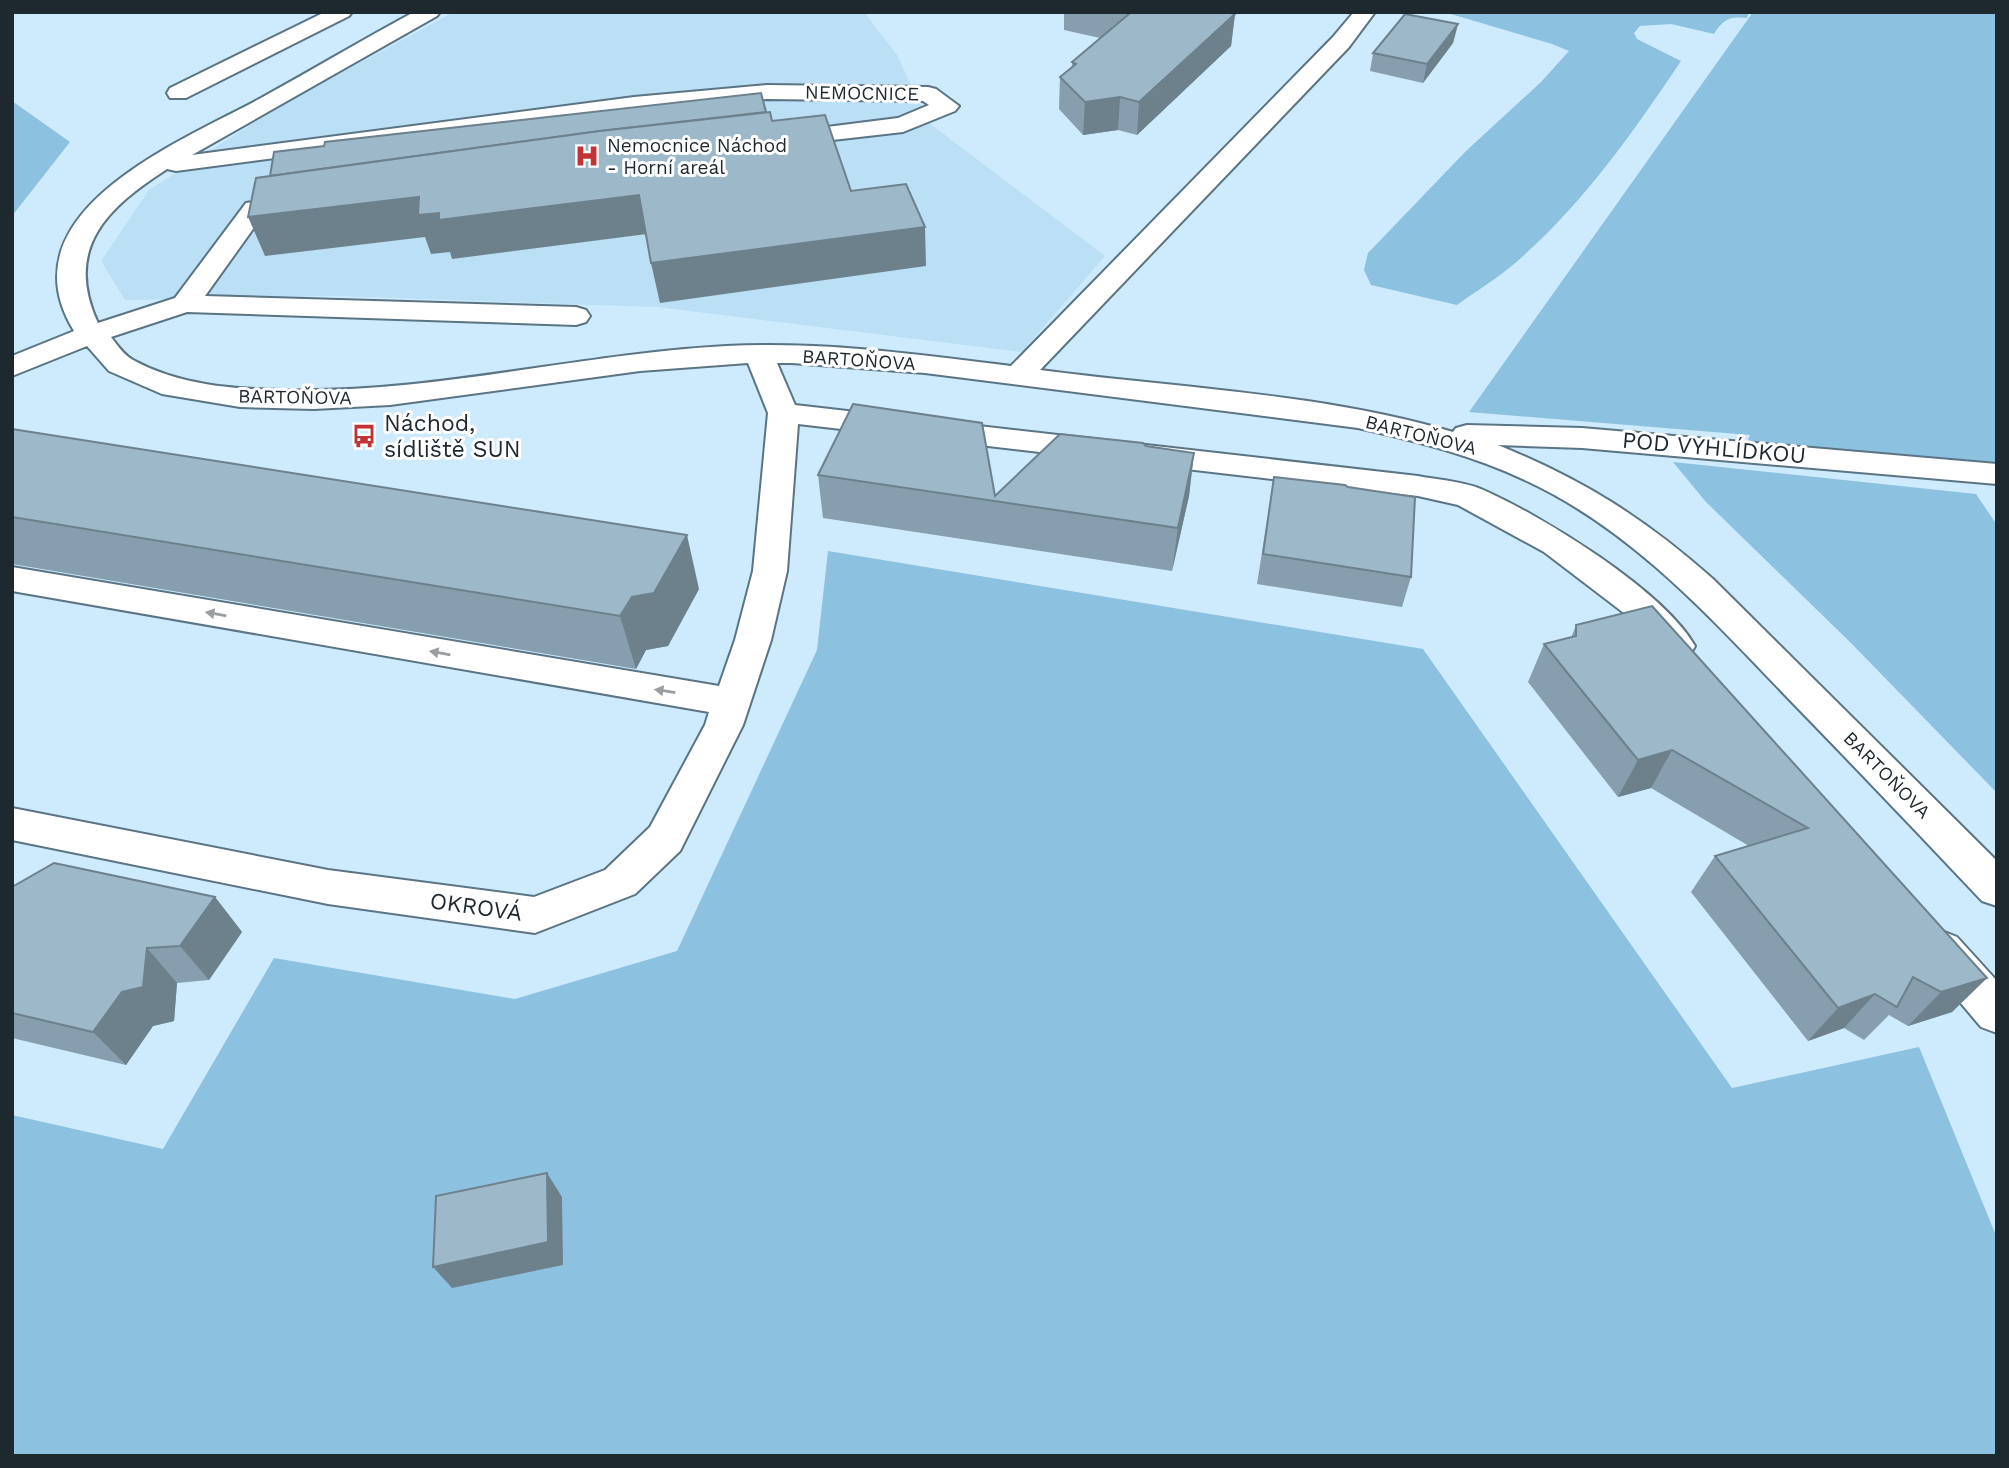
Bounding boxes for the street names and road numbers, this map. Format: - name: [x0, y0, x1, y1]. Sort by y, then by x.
- street label: NEMOCNICE: [805, 81, 919, 105]
- street label: BARTOŇOVA: [801, 345, 917, 375]
- street label: BARTOŇOVA: [238, 385, 353, 409]
- street label: BARTOŇOVA: [1363, 410, 1479, 460]
- street label: POD VYHLÍDKOU: [1621, 427, 1807, 469]
- street label: BARTOŇOVA: [1839, 727, 1936, 824]
- street label: OKROVÁ: [428, 887, 524, 927]

